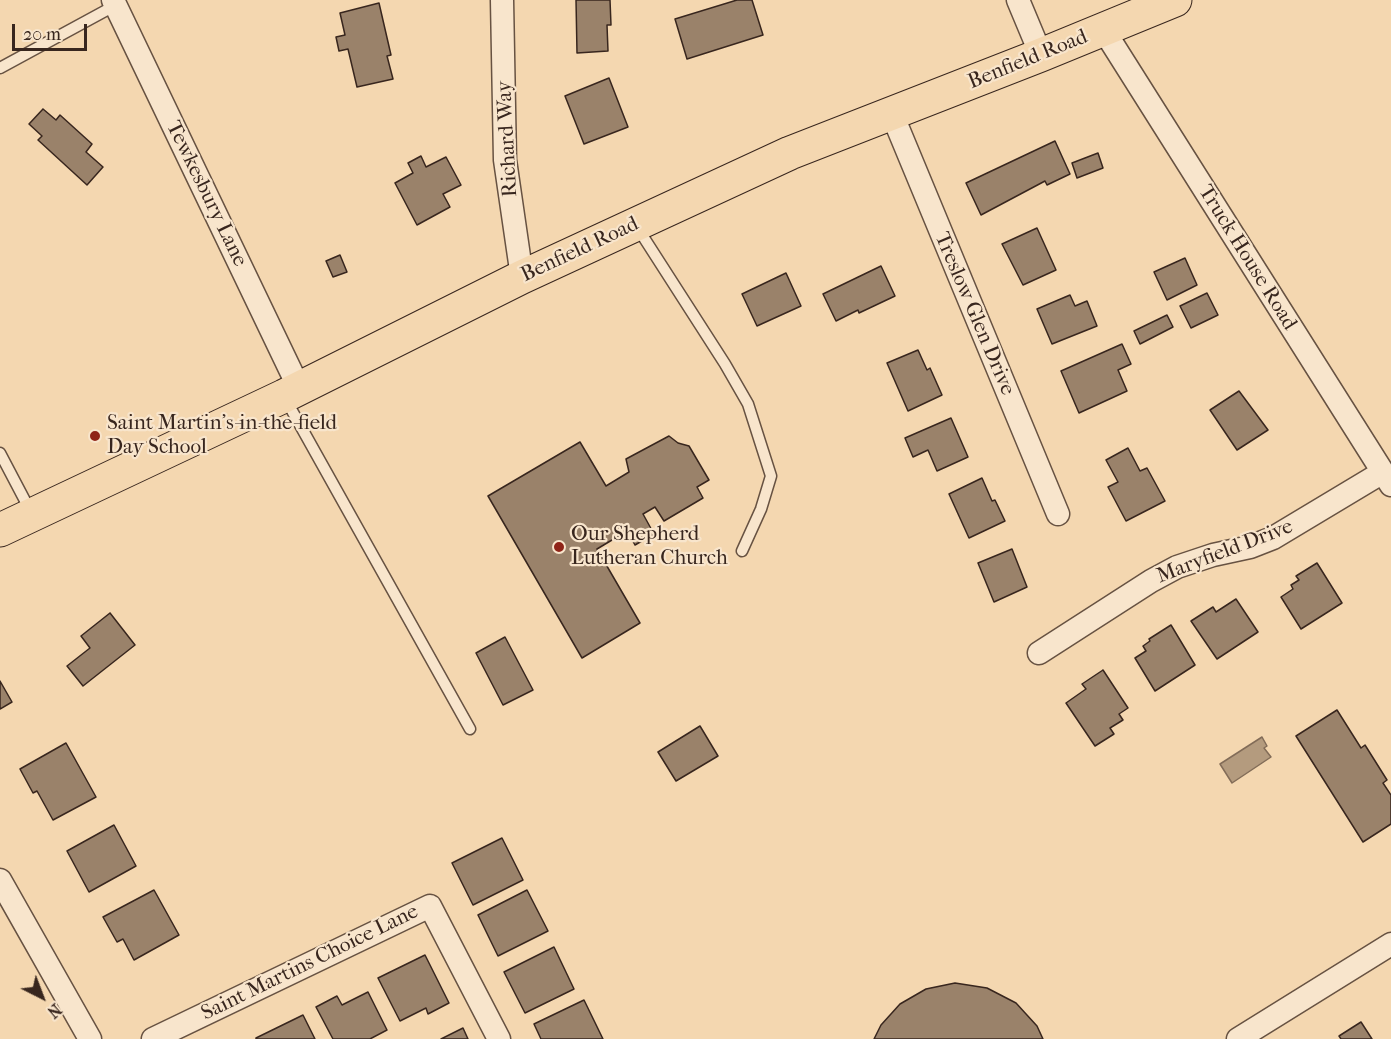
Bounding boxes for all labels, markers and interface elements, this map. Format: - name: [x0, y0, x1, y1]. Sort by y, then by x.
- scale bar: [15, 12, 90, 50]
- text: 20 m: [23, 24, 61, 45]
- street label: Benfield Road: [965, 25, 1091, 95]
- street label: Richard Way: [492, 80, 524, 198]
- street label: Tewkesbury Lane: [160, 117, 252, 271]
- street label: Truck House Road: [1192, 181, 1302, 335]
- street label: Benfield Road: [517, 212, 643, 288]
- street label: Treslow Glen Drive: [928, 229, 1020, 399]
- place label: Saint Martin's-in-the-field Day School: [107, 411, 337, 461]
- marker: Saint Martin's-in-the-field Day School: [88, 429, 102, 443]
- street label: Maryfield Drive: [1153, 514, 1297, 590]
- place label: Our Shepherd Lutheran Church: [571, 522, 728, 572]
- marker: Our Shepherd Lutheran Church: [552, 540, 566, 554]
- street label: Saint Martins Choice Lane: [197, 899, 423, 1027]
- north arrow: [12, 967, 72, 1027]
- text: N: [44, 1000, 65, 1022]

